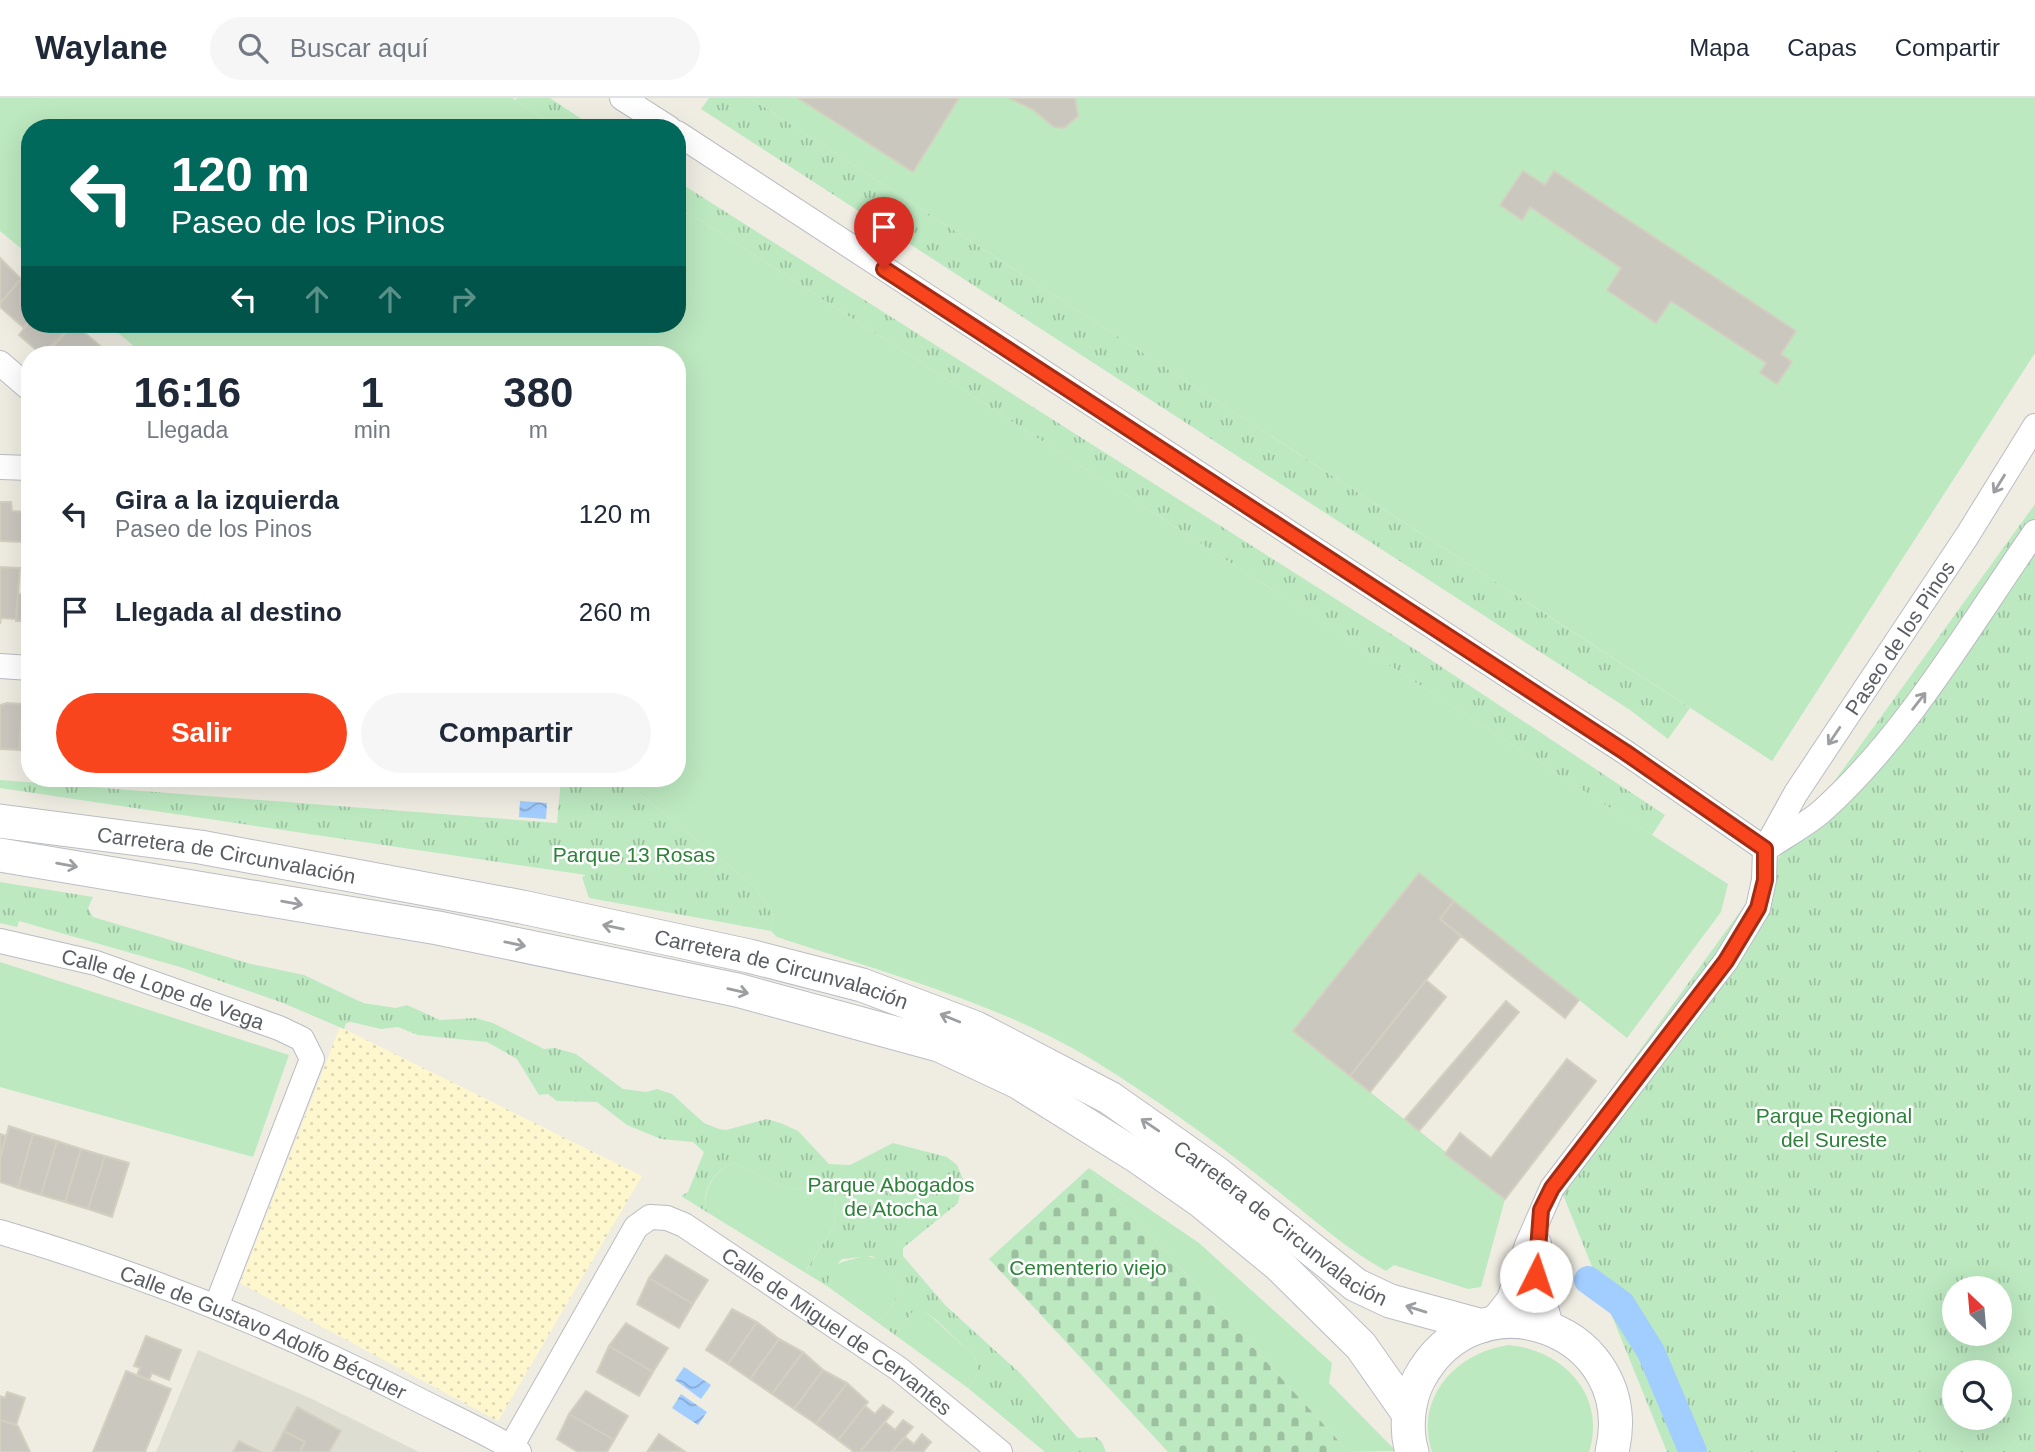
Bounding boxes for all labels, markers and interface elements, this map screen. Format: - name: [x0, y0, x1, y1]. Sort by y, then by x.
- search box: [210, 17, 700, 80]
- text: Waylane: [35, 29, 168, 66]
- icon: search: [234, 29, 272, 67]
- text: Buscar aquí: [290, 33, 428, 63]
- text: Mapa: [1689, 34, 1749, 61]
- text: Capas: [1787, 34, 1857, 61]
- text: Compartir: [1895, 34, 2000, 61]
- icon: left: [56, 147, 147, 238]
- text: 120 m: [171, 147, 310, 201]
- pin: [854, 197, 914, 269]
- text: Paseo de los Pinos: [171, 204, 445, 240]
- icon: arrive: [865, 208, 903, 246]
- icon: left: [225, 280, 263, 318]
- icon: ahead: [298, 280, 336, 318]
- icon: ahead: [371, 280, 409, 318]
- icon: right: [444, 280, 482, 318]
- text: 16:16: [134, 369, 241, 416]
- text: 1: [360, 369, 384, 416]
- text: 380: [503, 369, 573, 416]
- text: Llegada: [146, 417, 228, 443]
- text: min: [354, 417, 391, 443]
- text: m: [529, 417, 548, 443]
- one-way arrow: [1992, 473, 2006, 493]
- text: Gira a la izquierda: [115, 485, 339, 515]
- icon: left: [56, 495, 94, 533]
- text: 120 m: [579, 499, 651, 529]
- text: Paseo de los Pinos: [115, 516, 312, 542]
- street label: Paseo de los Pinos: [1840, 556, 1959, 719]
- icon: arrive: [56, 593, 94, 631]
- text: Llegada al destino: [115, 597, 342, 627]
- text: 260 m: [579, 597, 651, 627]
- one-way arrow: [1911, 692, 1926, 710]
- button: Salir: [56, 693, 347, 773]
- button: Compartir: [361, 693, 651, 773]
- one-way arrow: [1827, 725, 1841, 745]
- street label: Carretera de Circunvalación: [96, 822, 358, 887]
- park label: Parque 13 Rosas: [553, 843, 715, 866]
- one-way arrow: [56, 859, 78, 872]
- one-way arrow: [280, 897, 303, 910]
- one-way arrow: [602, 919, 625, 933]
- street label: Carretera de Circunvalación: [652, 924, 912, 1013]
- one-way arrow: [503, 938, 526, 952]
- street label: Calle de Lope de Vega: [59, 944, 268, 1033]
- one-way arrow: [726, 984, 749, 998]
- one-way arrow: [940, 1010, 961, 1023]
- park label: Parque Regional del Sureste: [1756, 1104, 1912, 1151]
- one-way arrow: [1141, 1118, 1161, 1132]
- street label: Carretera de Circunvalación: [1170, 1135, 1391, 1310]
- park label: Parque Abogados de Atocha: [808, 1173, 974, 1220]
- position arrow: [1499, 1239, 1573, 1313]
- street label: Calle de Miguel de Cervantes: [718, 1242, 957, 1419]
- park label: Cementerio viejo: [1009, 1256, 1167, 1279]
- street label: Calle de Gustavo Adolfo Bécquer: [117, 1260, 411, 1403]
- north arrow: [1942, 1276, 2012, 1346]
- map controls: [1942, 1276, 2012, 1430]
- one-way arrow: [1405, 1301, 1427, 1314]
- button: search: [1942, 1360, 2012, 1430]

